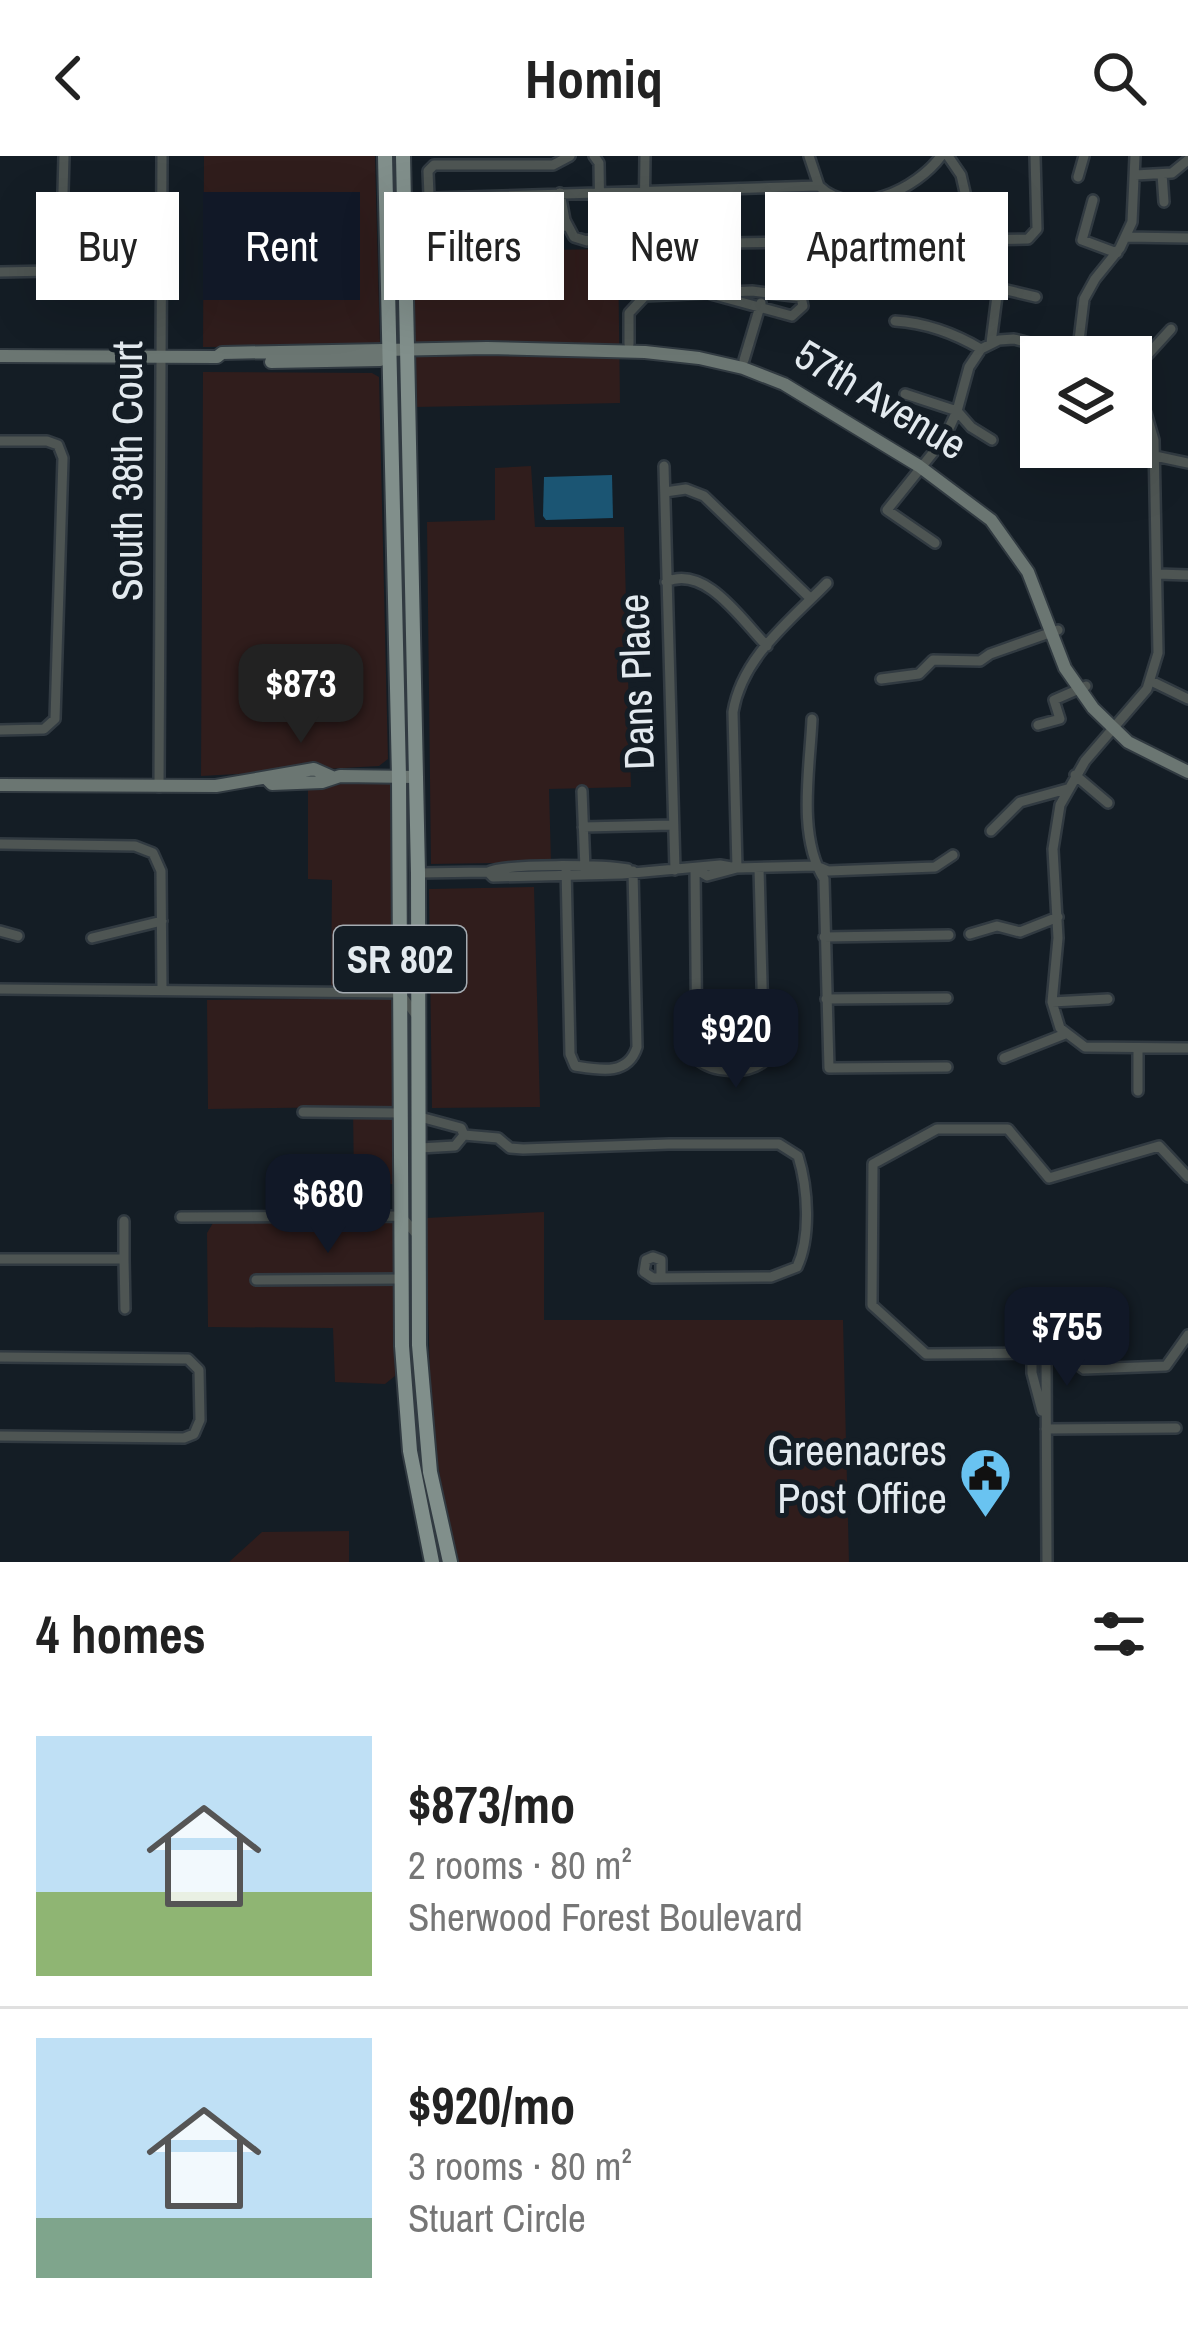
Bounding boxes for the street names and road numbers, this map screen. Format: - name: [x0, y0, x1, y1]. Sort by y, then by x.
- street label: 57th Avenue: [785, 326, 977, 472]
- street label: South 38th Court: [99, 341, 155, 601]
- street label: Dans Place: [605, 593, 667, 771]
- road number: SR 802: [334, 926, 466, 992]

